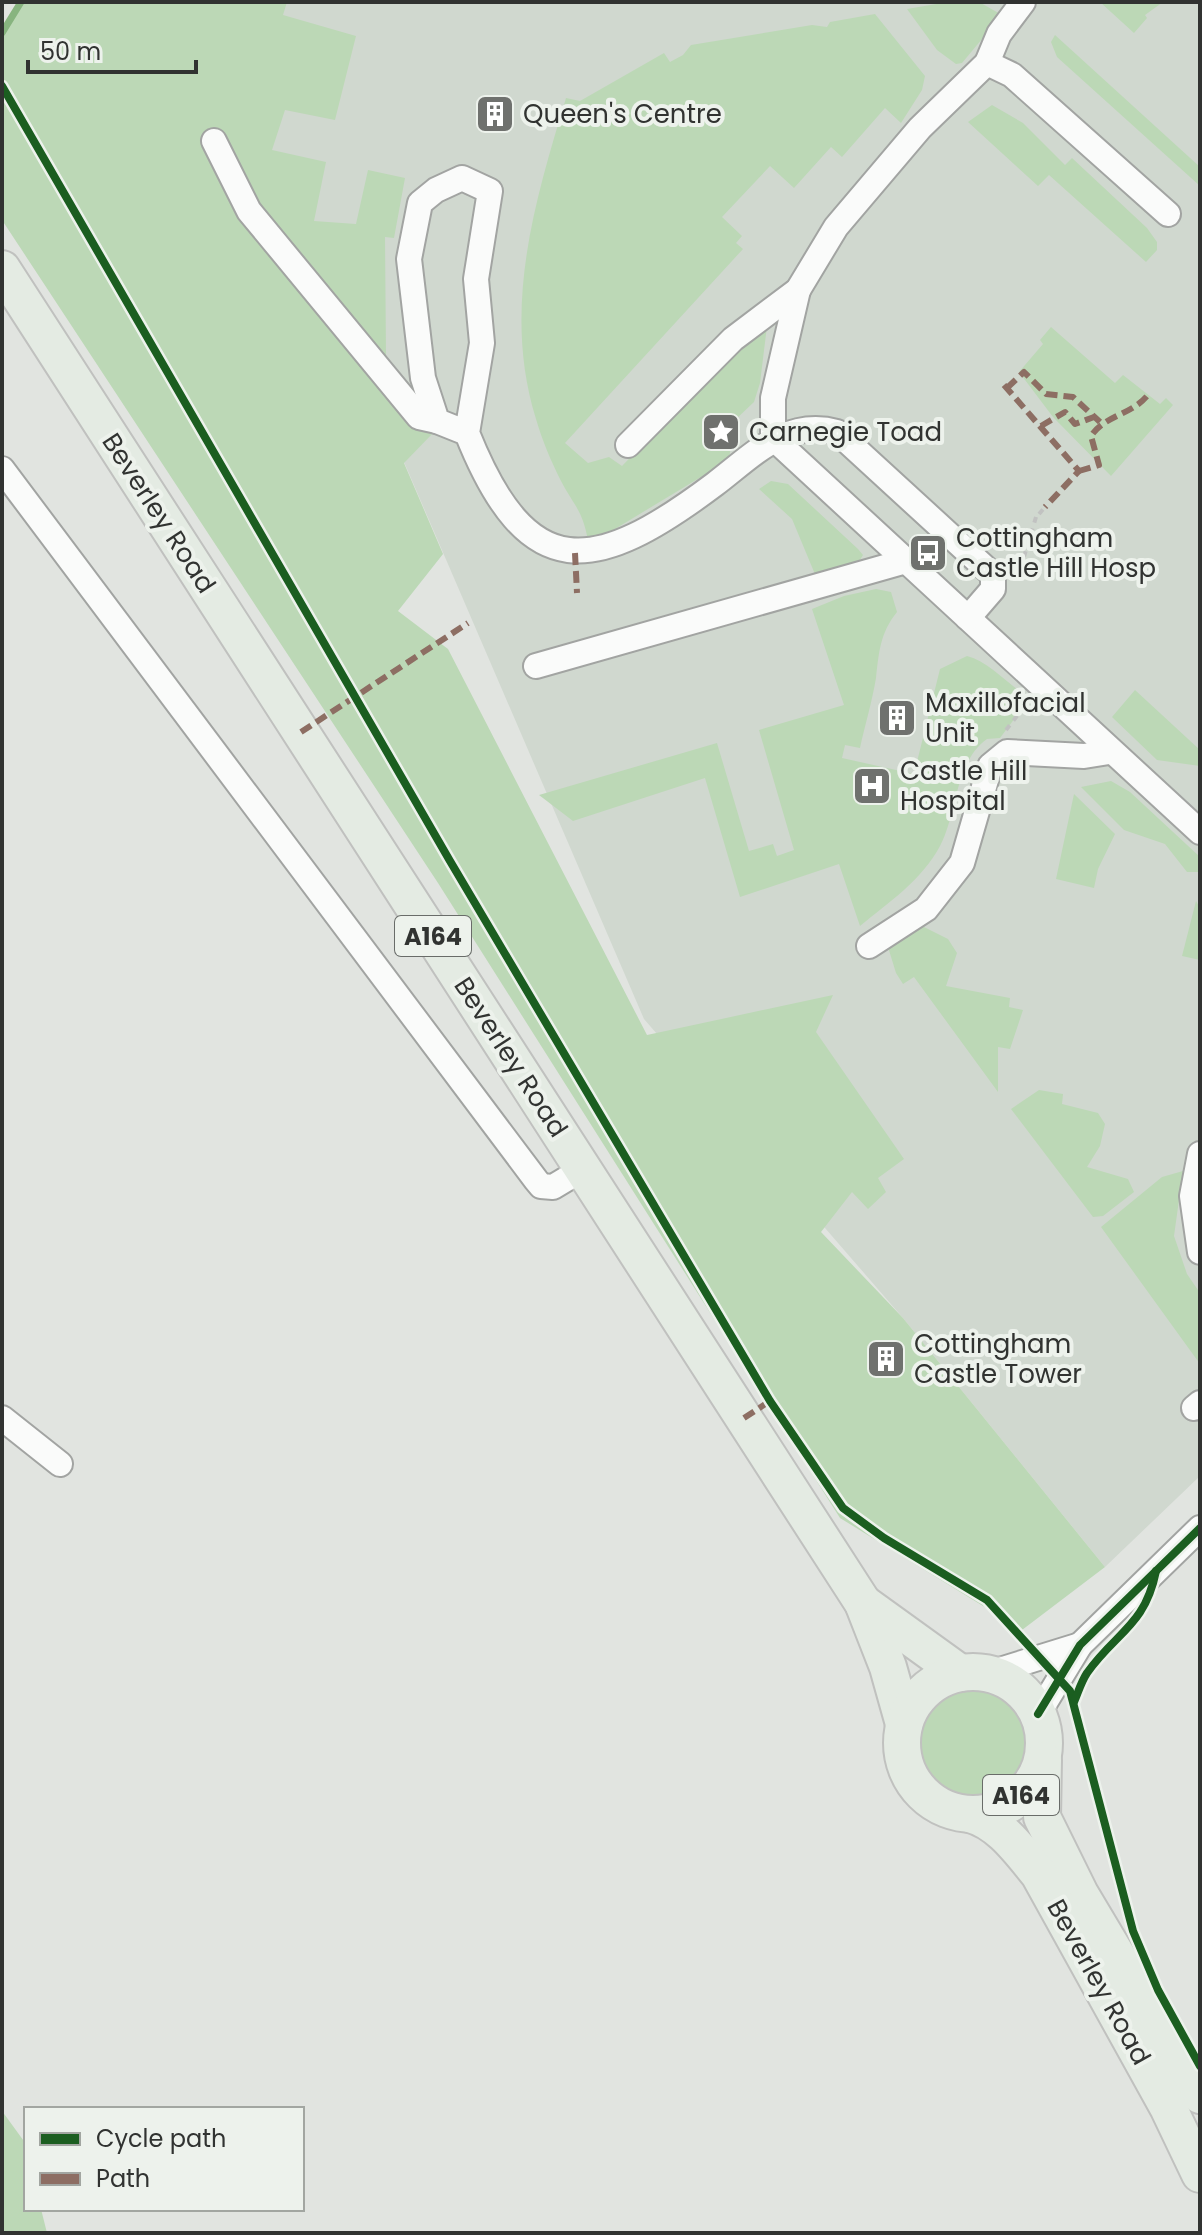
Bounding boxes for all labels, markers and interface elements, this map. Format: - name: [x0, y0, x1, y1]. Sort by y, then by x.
- scale bar: [28, 24, 196, 74]
- text: 50 m: [40, 35, 101, 68]
- building icon: Queen's Centre: [474, 93, 516, 135]
- place label: Queen's Centre: [523, 96, 722, 132]
- place icon: Carnegie Toad: [700, 411, 742, 453]
- place label: Carnegie Toad: [749, 414, 942, 450]
- street label: Beverley Road: [94, 426, 224, 600]
- place label: Cottingham Castle Hill Hosp: [956, 520, 1156, 586]
- bus stop icon: Cottingham Castle Hill Hosp: [907, 532, 949, 574]
- place label: Maxillofacial Unit: [925, 685, 1086, 751]
- building icon: Maxillofacial Unit: [876, 697, 918, 739]
- place label: Castle Hill Hospital: [900, 753, 1027, 819]
- hospital icon: Castle Hill Hospital: [851, 765, 893, 807]
- road number: A164: [395, 916, 471, 956]
- street label: Beverley Road: [446, 970, 576, 1144]
- place label: Cottingham Castle Tower: [914, 1326, 1082, 1392]
- building icon: Cottingham Castle Tower: [865, 1338, 907, 1380]
- road number: A164: [983, 1775, 1059, 1815]
- street label: Beverley Road: [1039, 1893, 1159, 2071]
- legend: [24, 2107, 304, 2211]
- text: Cycle path: [96, 2122, 226, 2155]
- text: Path: [96, 2162, 150, 2195]

